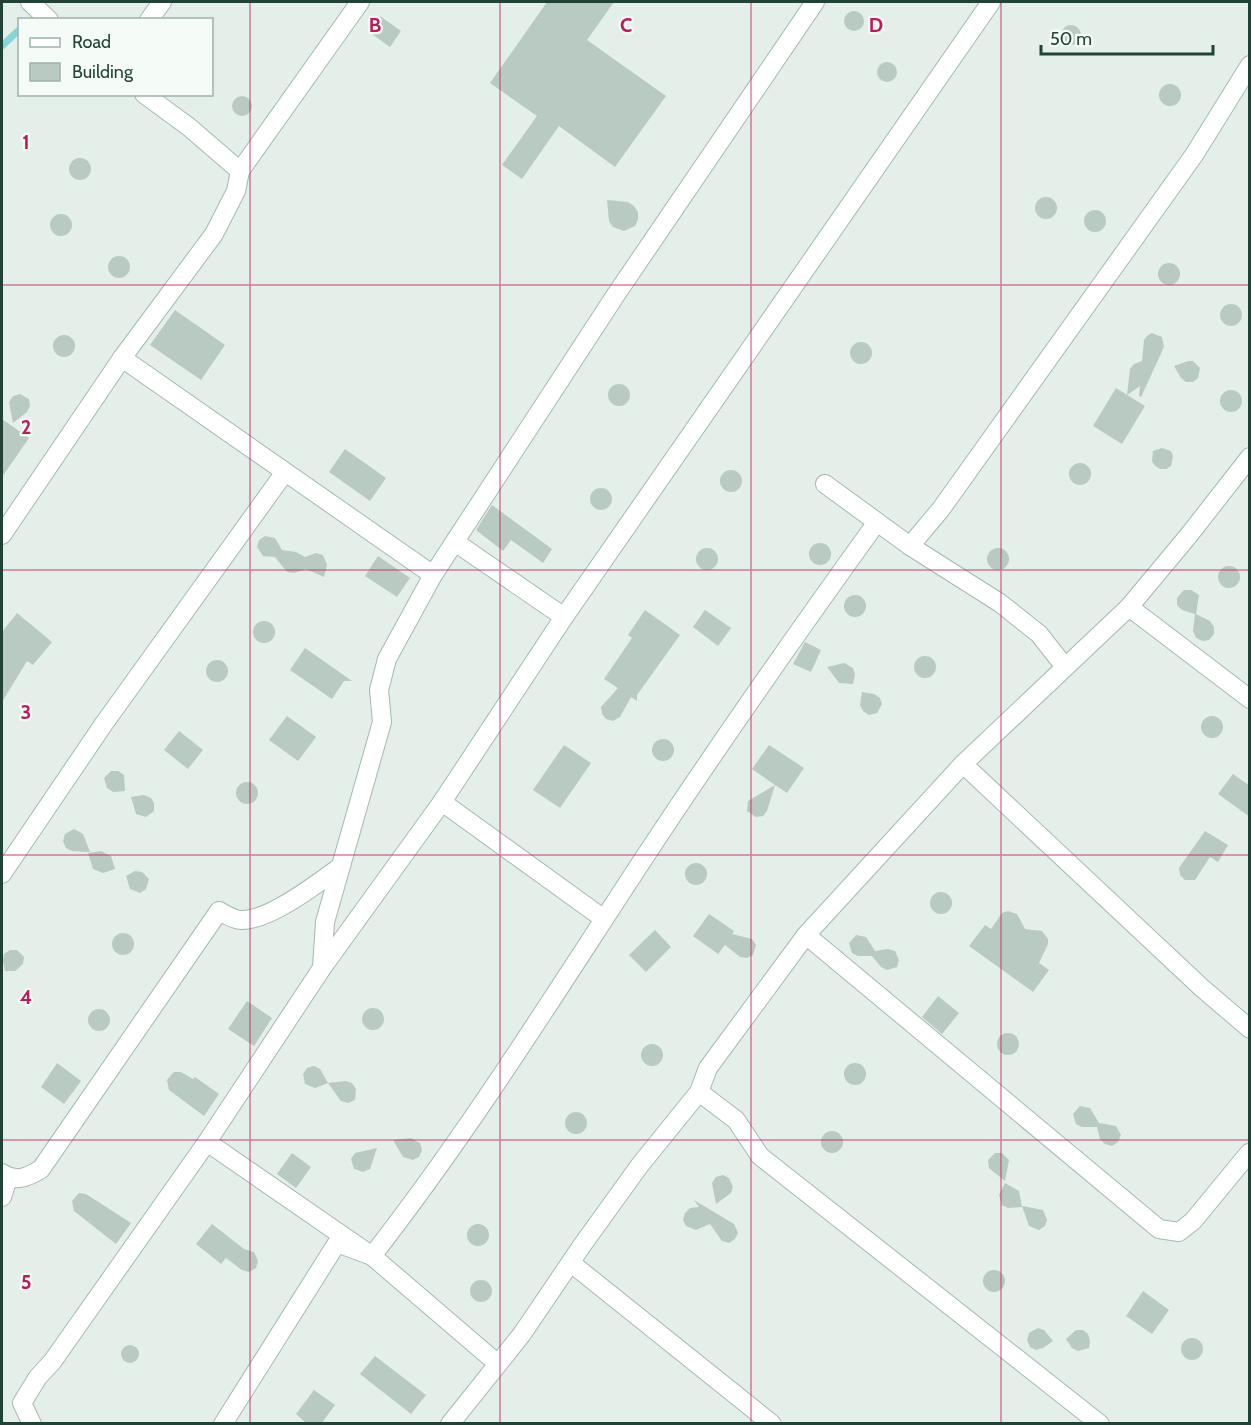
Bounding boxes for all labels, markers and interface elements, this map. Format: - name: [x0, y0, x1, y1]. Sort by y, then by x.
- text: B: [369, 13, 381, 37]
- text: C: [620, 13, 632, 37]
- text: D: [869, 13, 883, 37]
- legend: [18, 18, 213, 96]
- scale bar: [1041, 18, 1214, 56]
- text: 50 m: [1050, 28, 1092, 50]
- text: Road: [72, 31, 111, 53]
- text: Building: [72, 61, 134, 83]
- text: 1: [22, 130, 30, 154]
- text: 2: [21, 415, 31, 439]
- text: 3: [21, 700, 31, 724]
- text: 4: [20, 985, 32, 1009]
- text: 5: [21, 1270, 31, 1294]

